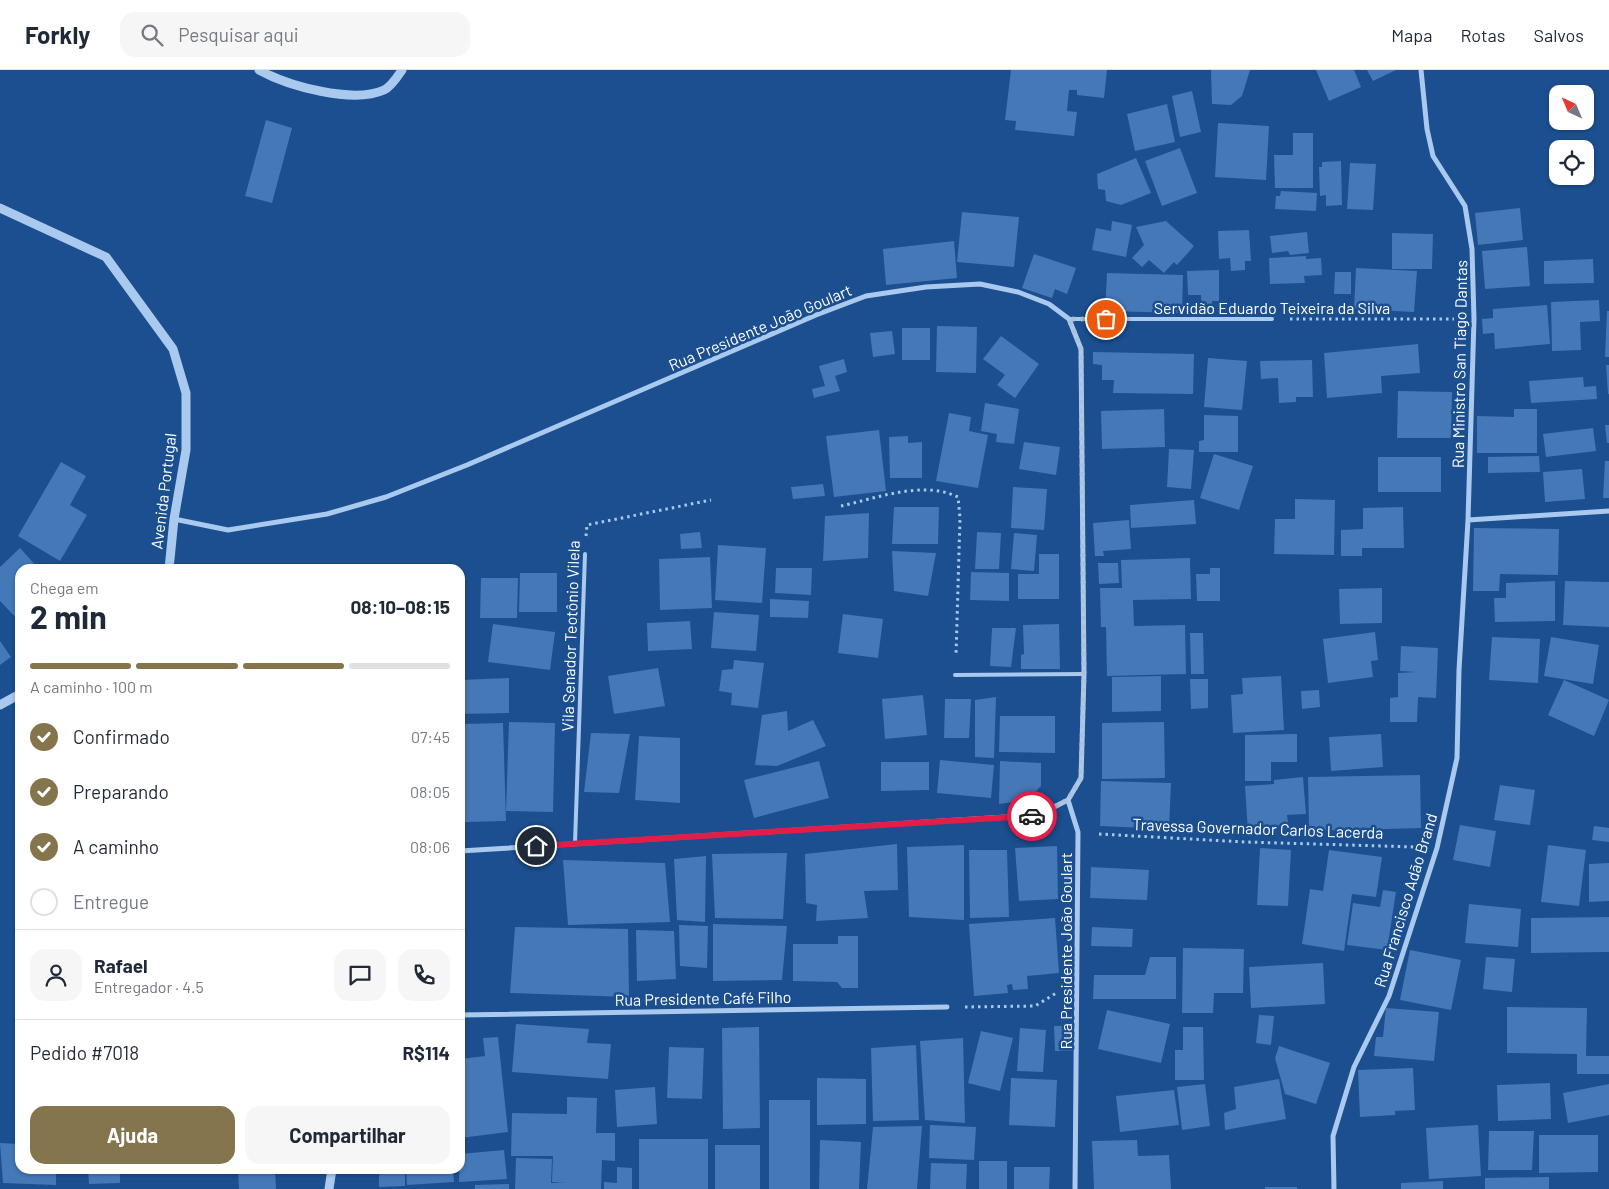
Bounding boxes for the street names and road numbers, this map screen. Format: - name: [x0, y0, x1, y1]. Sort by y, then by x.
- street label: Rua Ministro San Tiago Dantas: [1448, 260, 1470, 468]
- street label: Rua Presidente João Goulart: [666, 280, 854, 374]
- street label: Servidão Eduardo Teixeira da Silva: [1154, 298, 1390, 317]
- street label: Avenida Portugal: [146, 432, 180, 550]
- street label: Vila Senador Teotônio Vilela: [557, 540, 583, 732]
- street label: Rua Francisco Adão Brand: [1369, 811, 1441, 989]
- street label: Travessa Governador Carlos Lacerda: [1132, 814, 1384, 842]
- street label: Rua Presidente João Goulart: [1056, 852, 1075, 1050]
- street label: Rua Presidente Café Filho: [614, 987, 792, 1009]

